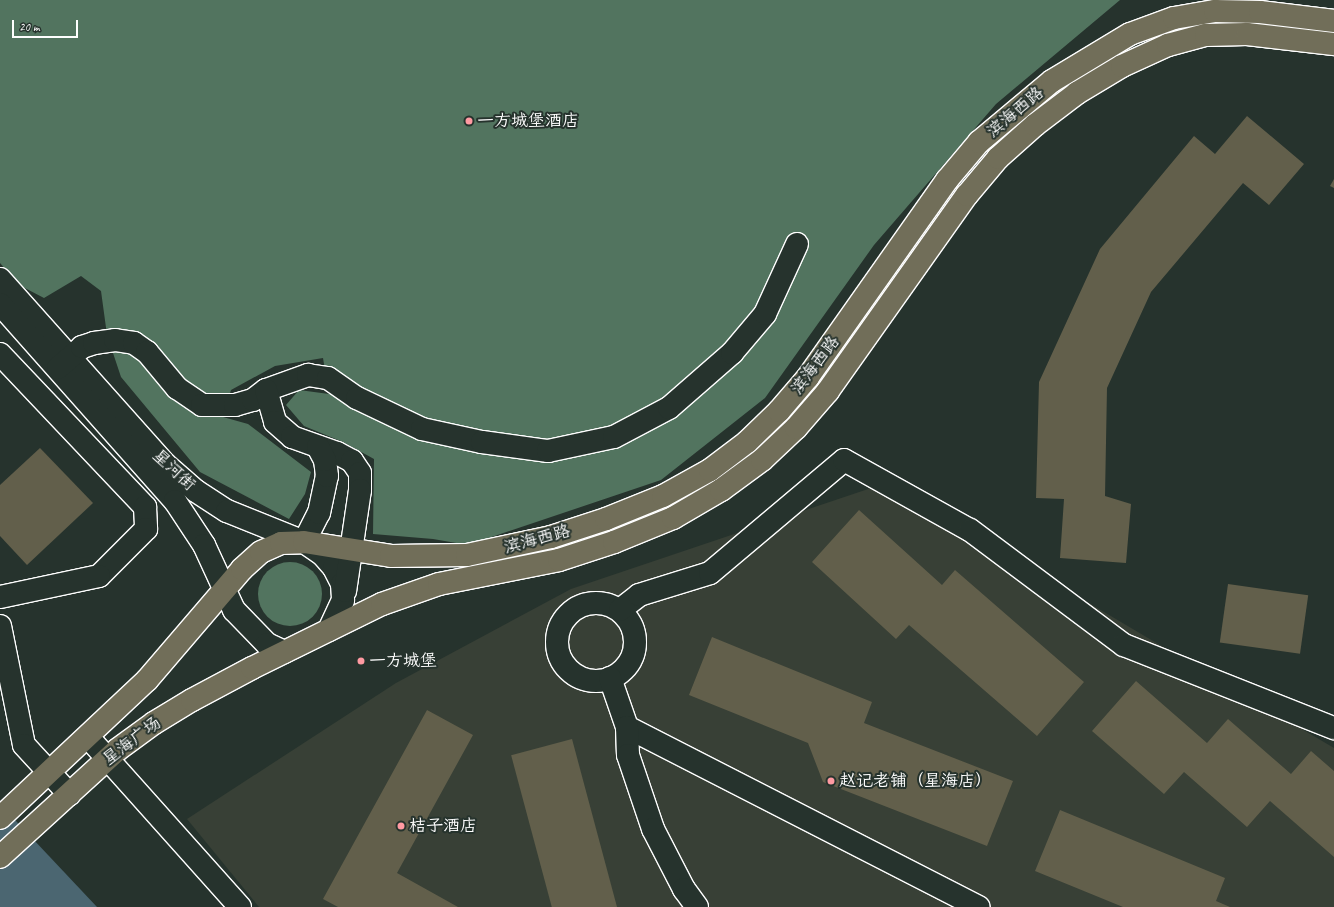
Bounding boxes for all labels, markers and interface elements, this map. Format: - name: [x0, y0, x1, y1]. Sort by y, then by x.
- scale bar: [14, 12, 80, 38]
- text: 20 m: [19, 19, 39, 35]
- street label: 滨海西路: [982, 82, 1048, 142]
- place label: 一方城堡酒店: [477, 111, 579, 131]
- marker: 一方城堡酒店: [464, 116, 474, 126]
- street label: 滨海西路: [786, 332, 844, 398]
- street label: 星河街: [148, 445, 200, 495]
- street label: 滨海西路: [502, 520, 572, 558]
- place label: 一方城堡: [369, 651, 437, 671]
- marker: 一方城堡: [356, 656, 366, 666]
- street label: 星海广场: [99, 712, 165, 770]
- place label: 赵记老铺（星海店）: [839, 771, 992, 791]
- marker: 赵记老铺（星海店）: [826, 776, 836, 786]
- place label: 桔子酒店: [409, 816, 477, 836]
- marker: 桔子酒店: [396, 821, 406, 831]

